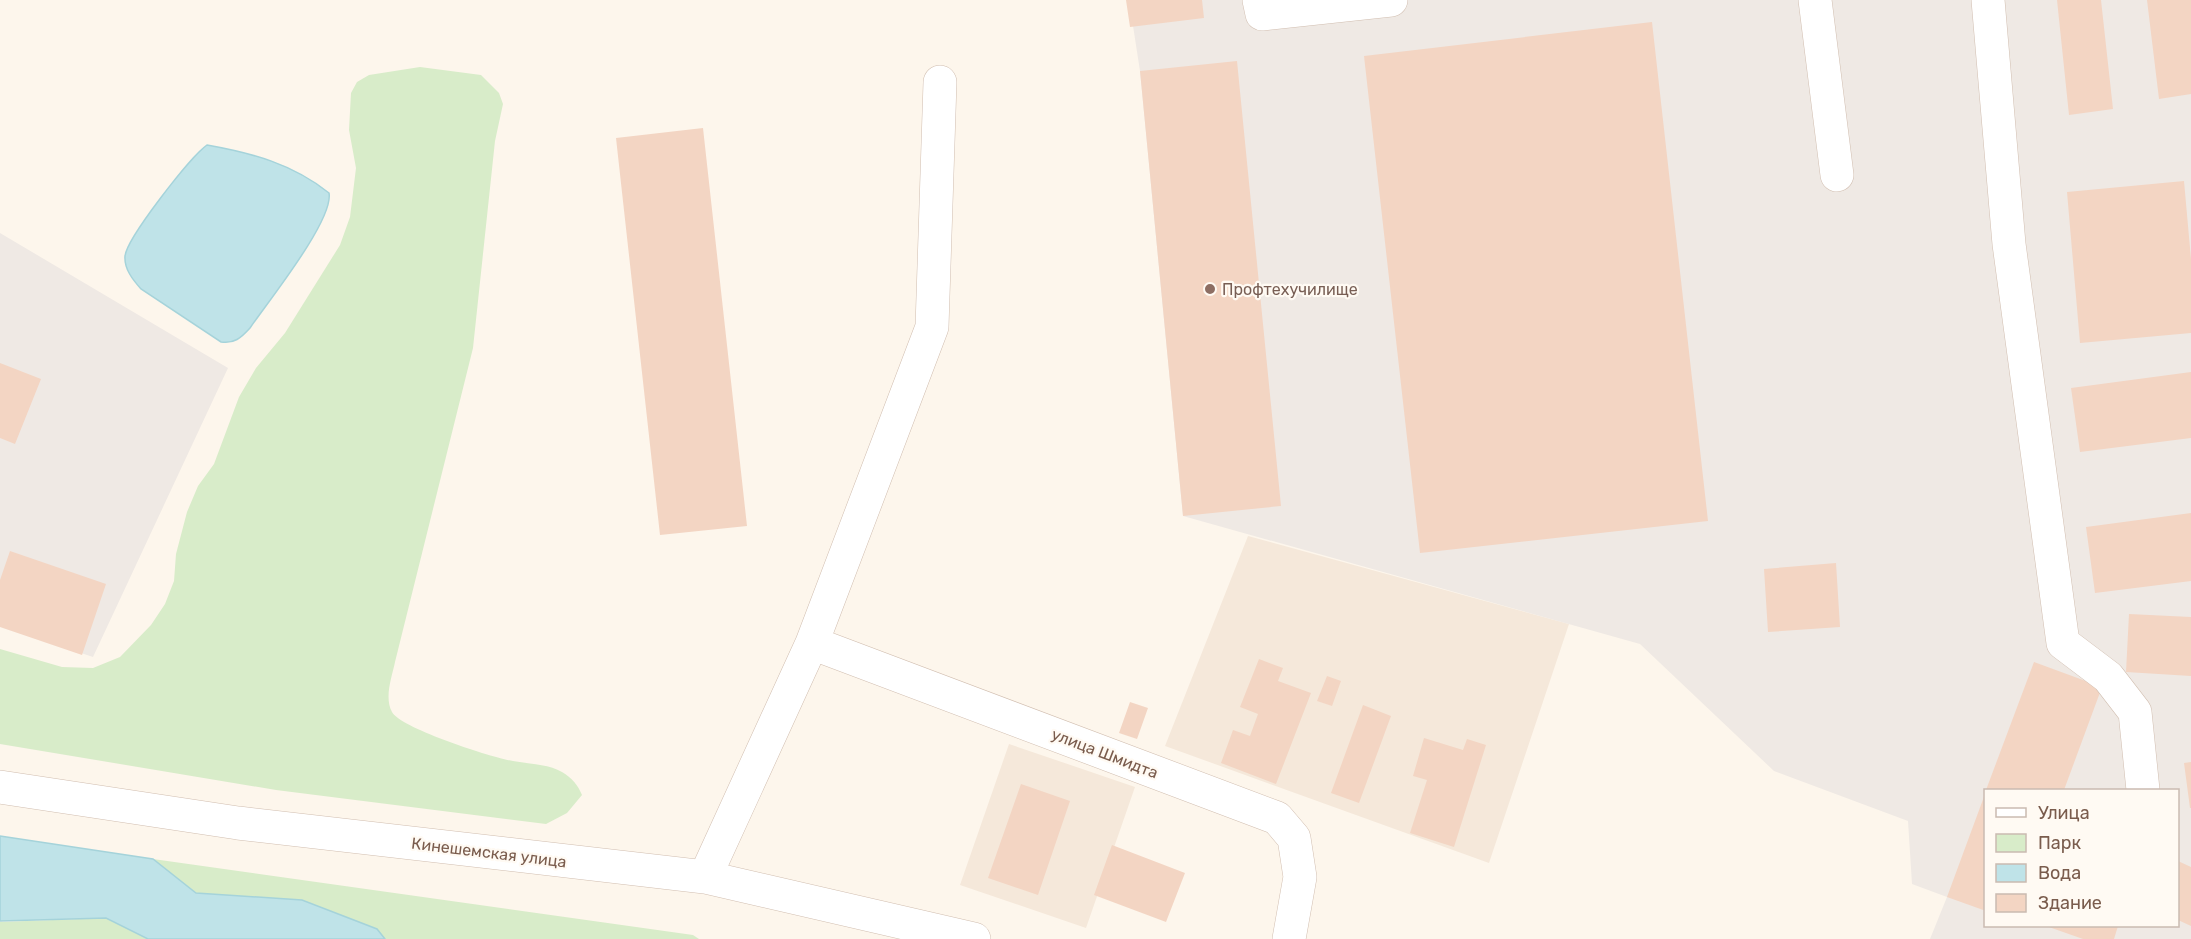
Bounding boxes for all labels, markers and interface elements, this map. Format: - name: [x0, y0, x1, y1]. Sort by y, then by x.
- place label: Профтехучилище: [1222, 280, 1358, 299]
- marker: Профтехучилище: [1203, 282, 1217, 296]
- street label: улица Шмидта: [1049, 724, 1161, 783]
- legend: [1984, 789, 2179, 927]
- text: Улица: [2038, 802, 2090, 824]
- text: Парк: [2038, 832, 2082, 854]
- street label: Кинешемская улица: [410, 834, 568, 871]
- text: Вода: [2038, 862, 2081, 884]
- text: Здание: [2038, 892, 2102, 914]

